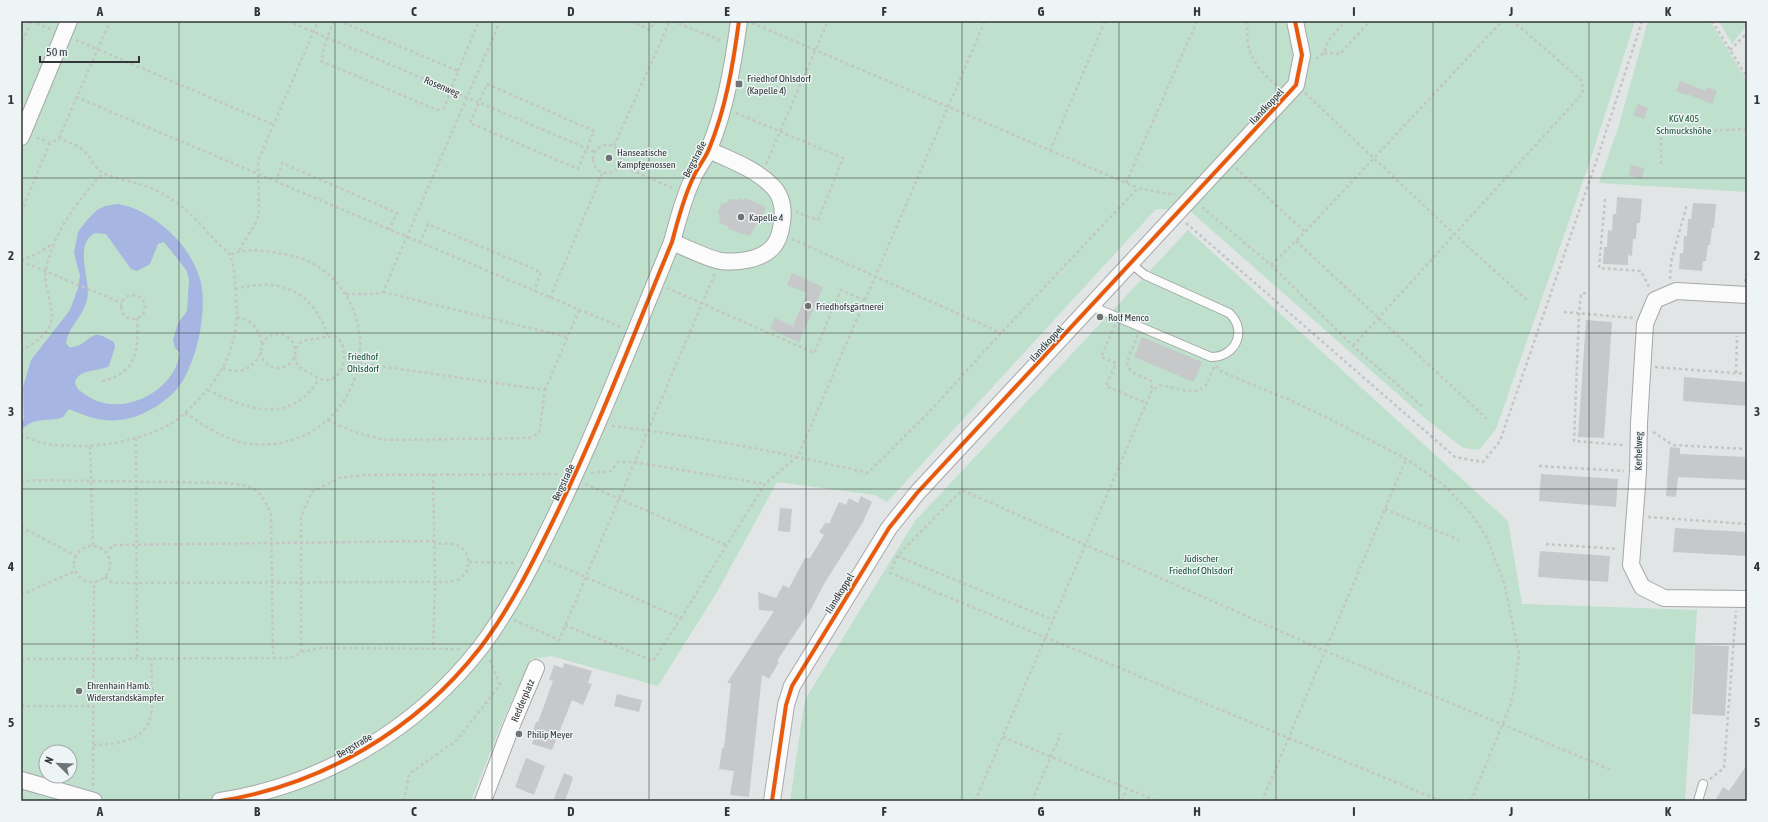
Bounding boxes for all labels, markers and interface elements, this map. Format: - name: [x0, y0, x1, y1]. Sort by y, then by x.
- text: A: [96, 4, 104, 19]
- text: B: [254, 4, 261, 19]
- text: C: [411, 4, 417, 19]
- text: D: [567, 4, 575, 19]
- text: E: [724, 4, 730, 19]
- text: F: [881, 4, 887, 19]
- text: G: [1038, 4, 1045, 19]
- text: H: [1193, 4, 1201, 19]
- text: I: [1352, 4, 1356, 19]
- text: J: [1508, 4, 1513, 19]
- text: K: [1665, 4, 1672, 19]
- scale bar: [40, 38, 139, 64]
- text: 50 m: [46, 45, 68, 59]
- place label: Friedhof Ohlsdorf (Kapelle 4): [747, 73, 811, 96]
- street label: Rosenweg: [422, 74, 462, 99]
- marker: Friedhof Ohlsdorf (Kapelle 4): [734, 79, 744, 89]
- street label: Ilandkoppel: [1247, 86, 1286, 127]
- text: 1: [8, 92, 14, 107]
- text: 1: [1754, 92, 1760, 107]
- park label: KGV 405 Schmuckshöhe: [1656, 113, 1712, 136]
- street label: Bergstraße: [681, 139, 708, 179]
- place label: Hanseatische Kampfgenossen: [617, 147, 676, 170]
- marker: Hanseatische Kampfgenossen: [604, 153, 614, 163]
- marker: Kapelle 4: [736, 212, 746, 222]
- place label: Kapelle 4: [749, 212, 784, 223]
- text: 2: [8, 248, 14, 263]
- text: 2: [1754, 248, 1760, 263]
- marker: Friedhofsgärtnerei: [803, 301, 813, 311]
- place label: Friedhofsgärtnerei: [816, 301, 884, 312]
- marker: Rolf Menco: [1095, 312, 1105, 322]
- place label: Rolf Menco: [1108, 312, 1149, 323]
- street label: Ilandkoppel: [1027, 323, 1066, 364]
- park label: Friedhof Ohlsdorf: [347, 351, 379, 374]
- text: 3: [8, 404, 14, 419]
- text: 3: [1754, 404, 1760, 419]
- street label: Kerbelweg: [1633, 431, 1644, 470]
- street label: Bergstraße: [550, 462, 577, 502]
- park label: Jüdischer Friedhof Ohlsdorf: [1169, 553, 1233, 576]
- text: 4: [7, 559, 14, 574]
- text: 4: [1753, 559, 1760, 574]
- street label: Ilandkoppel: [823, 571, 856, 615]
- street label: Redderplatz: [509, 677, 537, 723]
- place label: Ehrenhain Hamb. Widerstandskämpfer: [87, 680, 165, 703]
- marker: Ehrenhain Hamb. Widerstandskämpfer: [74, 686, 84, 696]
- text: 5: [8, 715, 14, 730]
- text: 5: [1754, 715, 1760, 730]
- marker: Philip Meyer: [514, 729, 524, 739]
- place label: Philip Meyer: [527, 729, 574, 740]
- street label: Bergstraße: [334, 731, 374, 760]
- north arrow: [38, 744, 78, 784]
- text: N: [42, 755, 56, 765]
- text: A: [96, 804, 104, 819]
- text: B: [254, 804, 261, 819]
- text: C: [411, 804, 417, 819]
- text: D: [567, 804, 575, 819]
- text: E: [724, 804, 730, 819]
- text: F: [881, 804, 887, 819]
- text: G: [1038, 804, 1045, 819]
- text: H: [1193, 804, 1201, 819]
- text: I: [1352, 804, 1356, 819]
- text: J: [1508, 804, 1513, 819]
- text: K: [1665, 804, 1672, 819]

